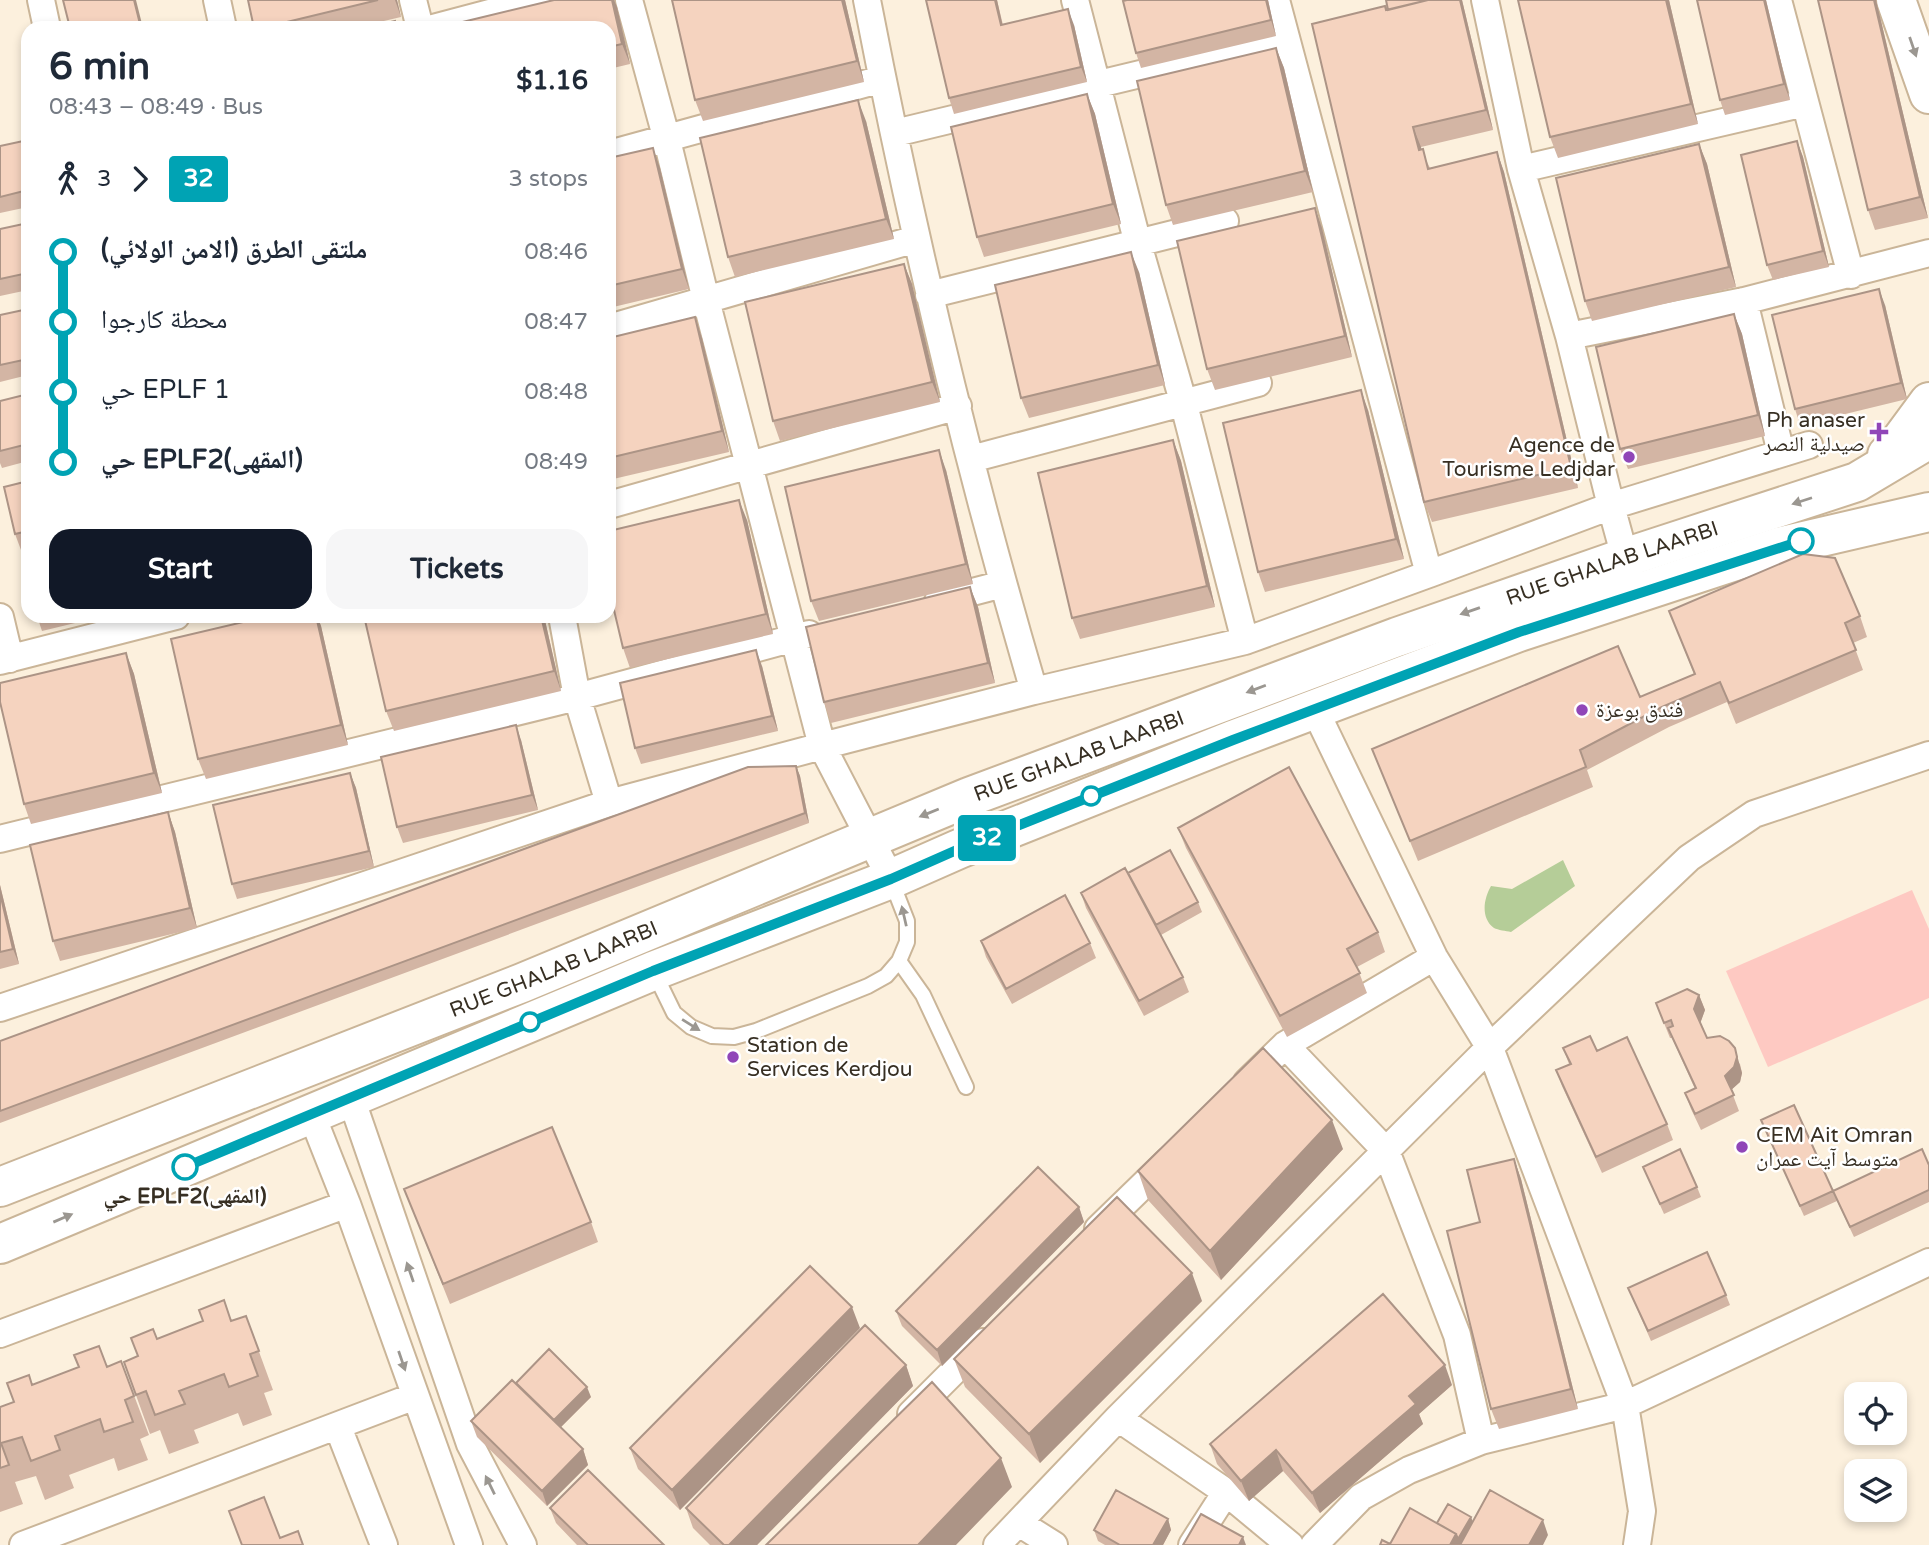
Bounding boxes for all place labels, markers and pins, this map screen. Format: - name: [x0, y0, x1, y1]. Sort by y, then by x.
- place label: Ph anaser صيدلية النصر: [1763, 408, 1865, 457]
- marker: Ph anaser صيدلية النصر: [1871, 424, 1887, 440]
- place label: Agence de Tourisme Ledjdar: [1442, 433, 1615, 482]
- marker: Agence de Tourisme Ledjdar: [1621, 449, 1637, 465]
- unlabelled marker: [1788, 528, 1814, 554]
- place label: فندق بوعزة: [1596, 698, 1683, 723]
- marker: فندق بوعزة: [1574, 702, 1590, 718]
- unlabelled marker: [1081, 786, 1101, 806]
- unlabelled marker: [520, 1012, 540, 1032]
- place label: Station de Services Kerdjou: [747, 1033, 913, 1082]
- marker: Station de Services Kerdjou: [725, 1049, 741, 1065]
- place label: CEM Ait Omran متوسط آيت عمران: [1756, 1123, 1913, 1172]
- marker: CEM Ait Omran متوسط آيت عمران: [1734, 1139, 1750, 1155]
- marker: حي EPLF2(المقهى): [172, 1154, 198, 1180]
- place label: حي EPLF2(المقهى): [104, 1184, 266, 1212]

